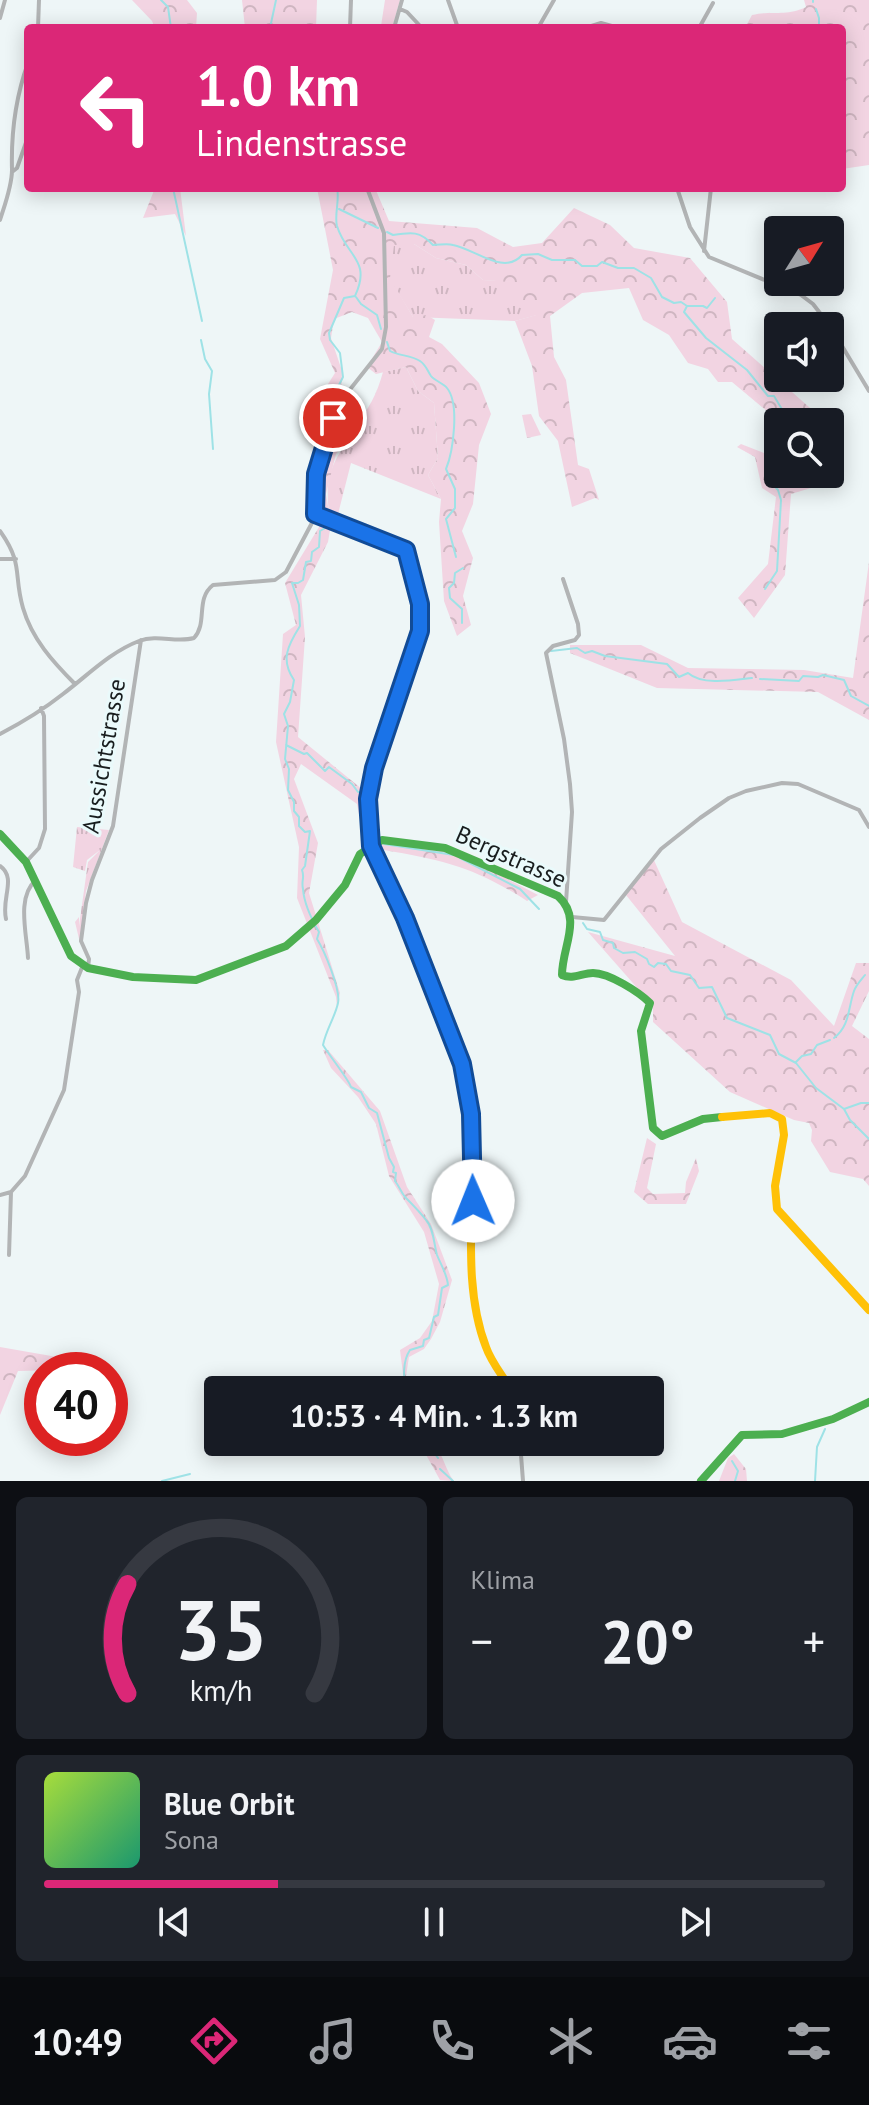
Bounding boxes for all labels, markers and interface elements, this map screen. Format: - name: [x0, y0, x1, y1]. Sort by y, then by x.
- text: 1.0 km: [196, 49, 360, 121]
- icon: left: [64, 56, 168, 160]
- text: Lindenstrasse: [196, 119, 407, 166]
- north arrow: [764, 216, 844, 296]
- map controls: [764, 216, 844, 488]
- button: sound: [764, 312, 844, 392]
- pin: [299, 384, 367, 452]
- icon: arrive: [311, 396, 355, 440]
- button: search: [764, 408, 844, 488]
- street label: Aussichtstrasse: [75, 676, 132, 836]
- street label: Bergstrasse: [451, 818, 571, 895]
- position arrow: [431, 1159, 515, 1243]
- speed limit sign: 40: [24, 1352, 128, 1456]
- text: 10:53 · 4 Min. · 1.3 km: [290, 1396, 578, 1435]
- text: Klima: [471, 1563, 535, 1596]
- text: 35: [174, 1575, 268, 1683]
- text: 20°: [601, 1602, 695, 1680]
- text: −: [471, 1612, 493, 1669]
- text: +: [803, 1612, 825, 1669]
- text: km/h: [190, 1672, 253, 1709]
- text: Blue Orbit: [164, 1784, 294, 1823]
- text: Sona: [164, 1823, 219, 1856]
- icon: previous: [152, 1900, 196, 1944]
- icon: pause: [412, 1900, 456, 1944]
- icon: next: [673, 1900, 717, 1944]
- icon: directions: [186, 2013, 242, 2069]
- icon: music: [305, 2013, 361, 2069]
- icon: phone: [424, 2013, 480, 2069]
- icon: climate: [543, 2013, 599, 2069]
- icon: car: [662, 2013, 718, 2069]
- icon: filters: [781, 2013, 837, 2069]
- text: 10:49: [32, 2018, 123, 2065]

